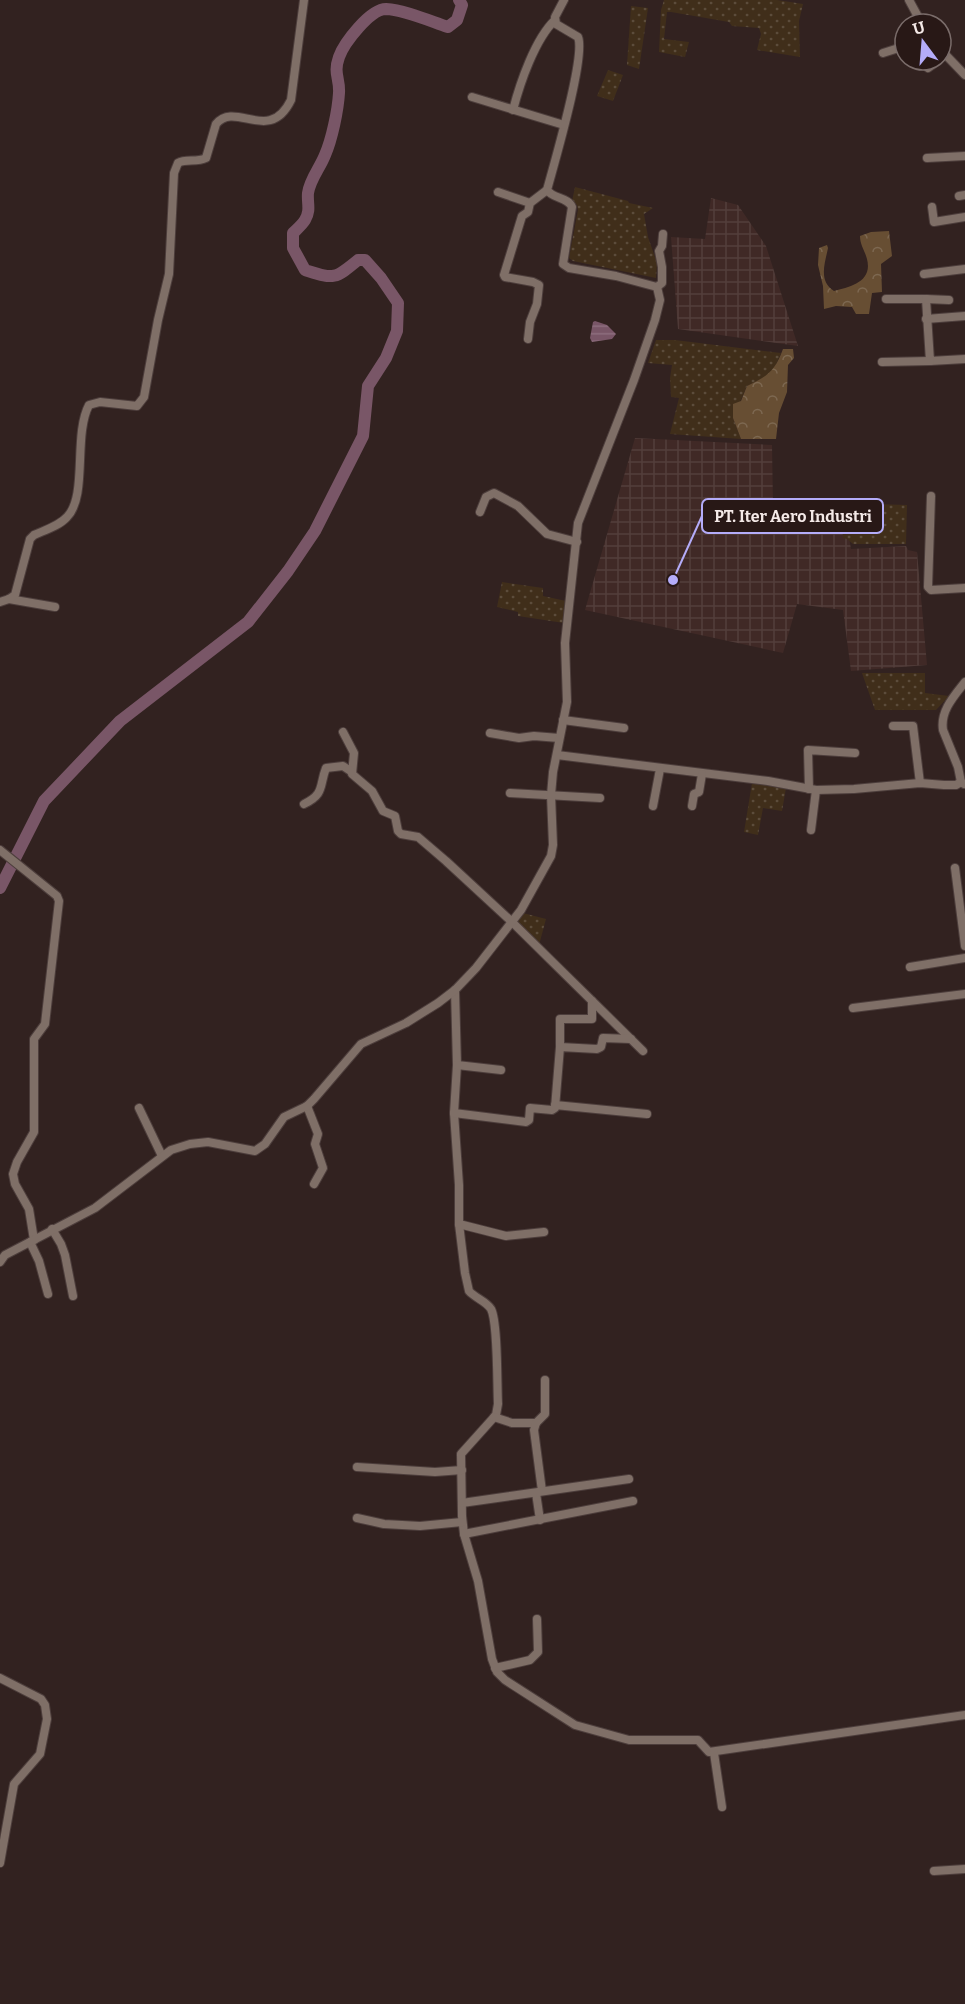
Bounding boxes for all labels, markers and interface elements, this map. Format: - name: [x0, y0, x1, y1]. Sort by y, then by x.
- north arrow: [893, 12, 953, 72]
- text: U: [911, 17, 927, 39]
- callout: PT. Iter Aero Industri: [702, 499, 883, 533]
- text: PT. Iter Aero Industri: [714, 507, 872, 526]

